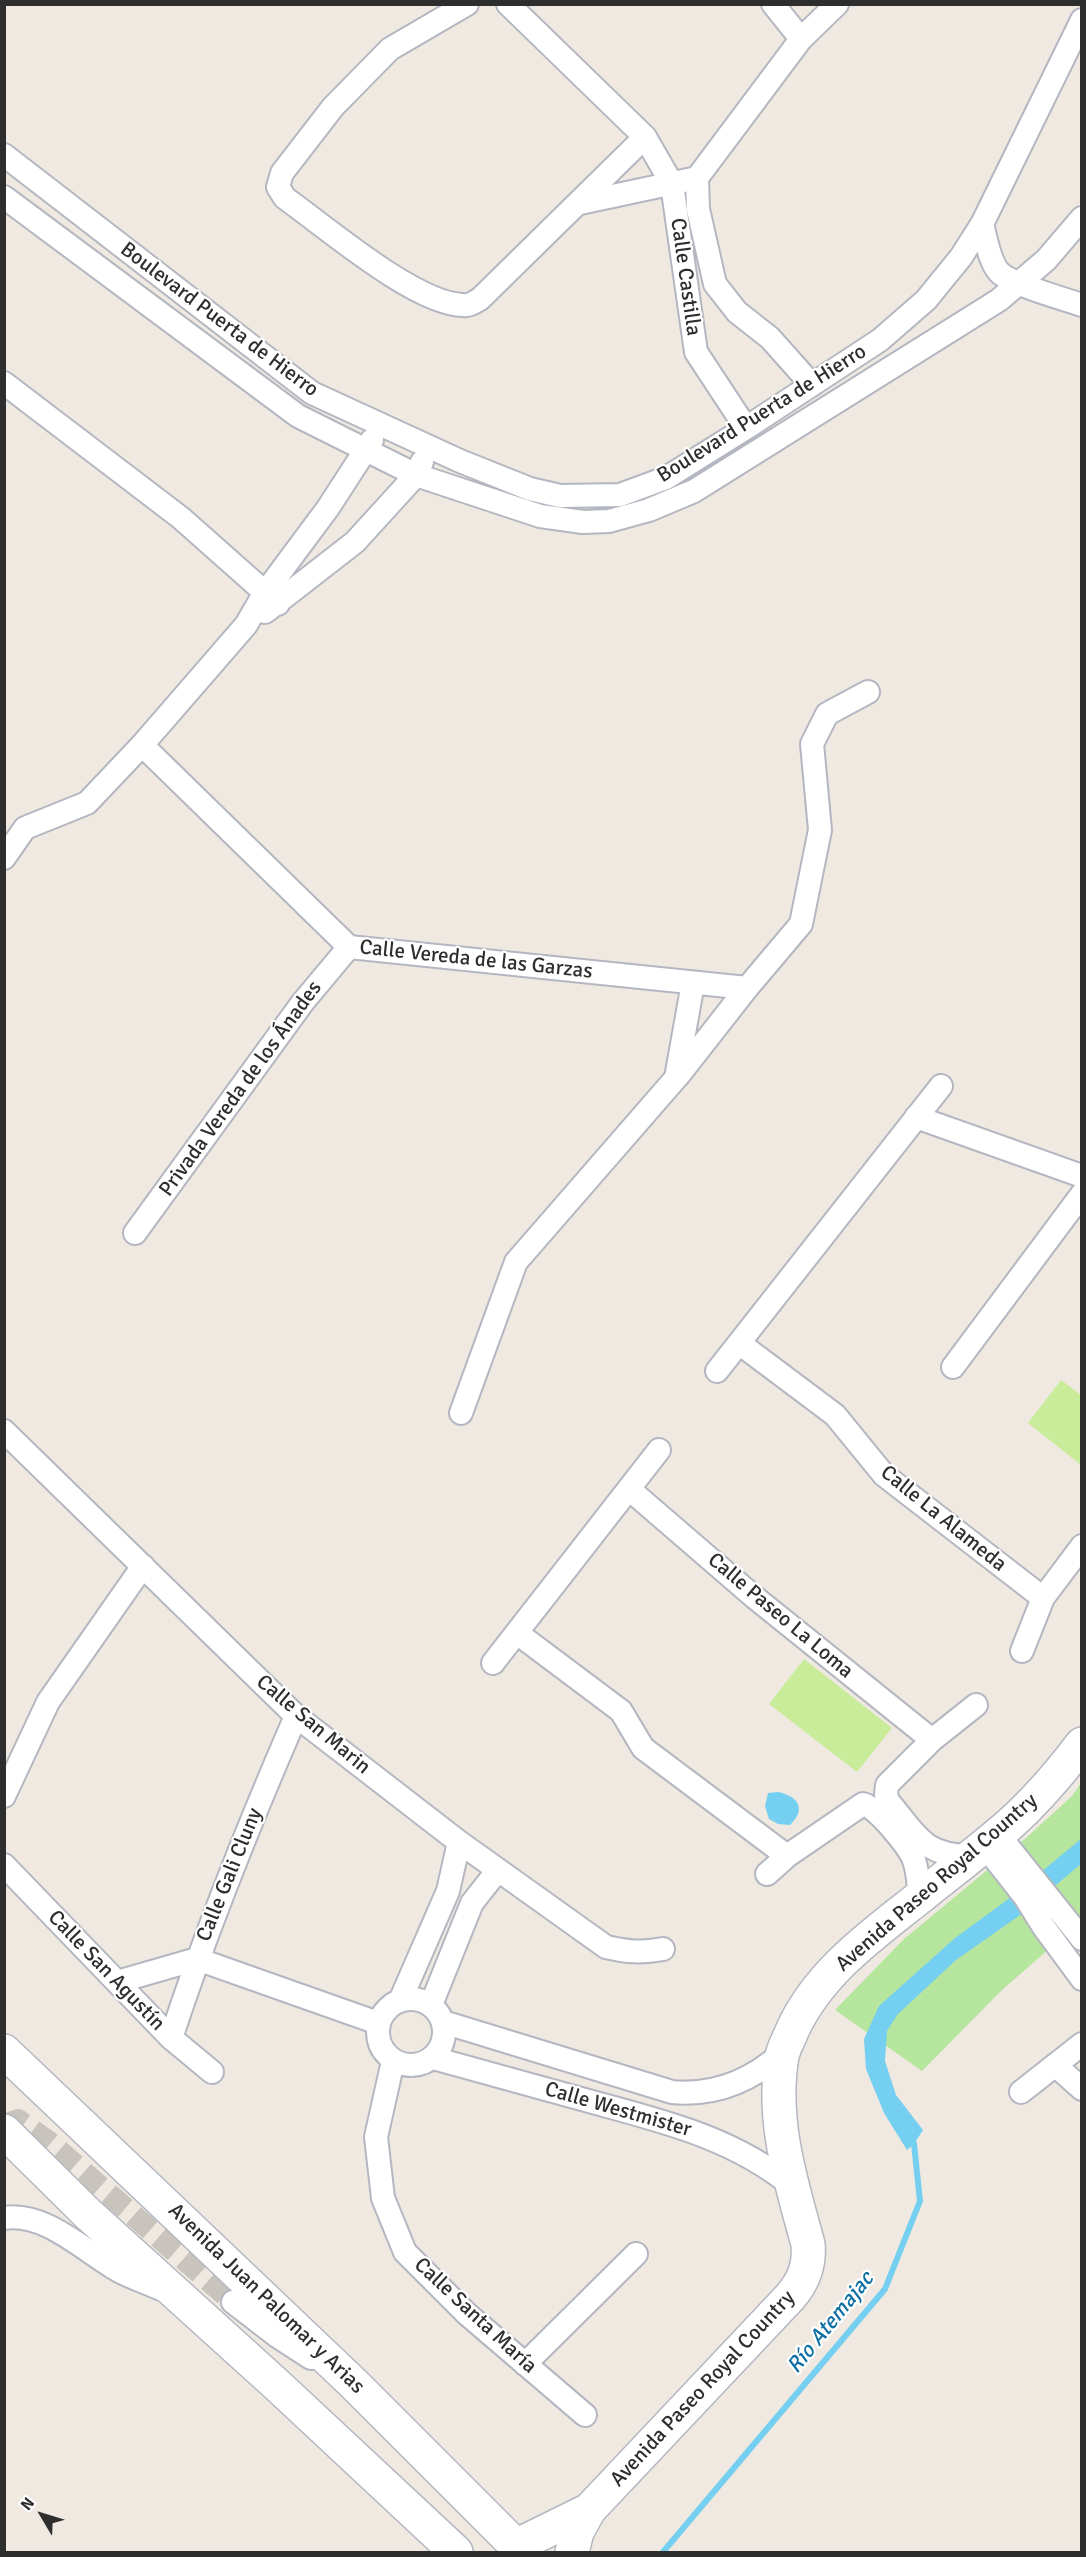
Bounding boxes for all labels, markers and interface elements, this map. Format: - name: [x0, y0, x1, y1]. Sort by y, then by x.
- street label: Calle Castilla: [664, 217, 706, 337]
- street label: Boulevard Puerta de Hierro: [115, 237, 323, 403]
- street label: Boulevard Puerta de Hierro: [653, 339, 871, 489]
- street label: Calle Vereda de las Garzas: [358, 935, 594, 985]
- street label: Privada Vereda de los Ánades: [154, 976, 328, 1202]
- street label: Calle La Alameda: [875, 1461, 1011, 1577]
- street label: Calle Paseo La Loma: [702, 1548, 858, 1684]
- street label: Calle San Marin: [251, 1670, 375, 1780]
- street label: Avenida Paseo Royal Country: [831, 1789, 1043, 1977]
- street label: Calle Gali Cluny: [192, 1805, 268, 1945]
- street label: Calle San Agustín: [42, 1906, 170, 2036]
- street label: Calle Westmister: [542, 2077, 694, 2143]
- street label: Avenida Juan Palomar y Arias: [163, 2199, 369, 2399]
- street label: Calle Santa María: [408, 2253, 542, 2379]
- water label: Río Atemajac: [782, 2267, 880, 2379]
- street label: Avenida Paseo Royal Country: [605, 2286, 801, 2492]
- north arrow: [12, 2485, 72, 2545]
- text: N: [17, 2493, 39, 2514]

